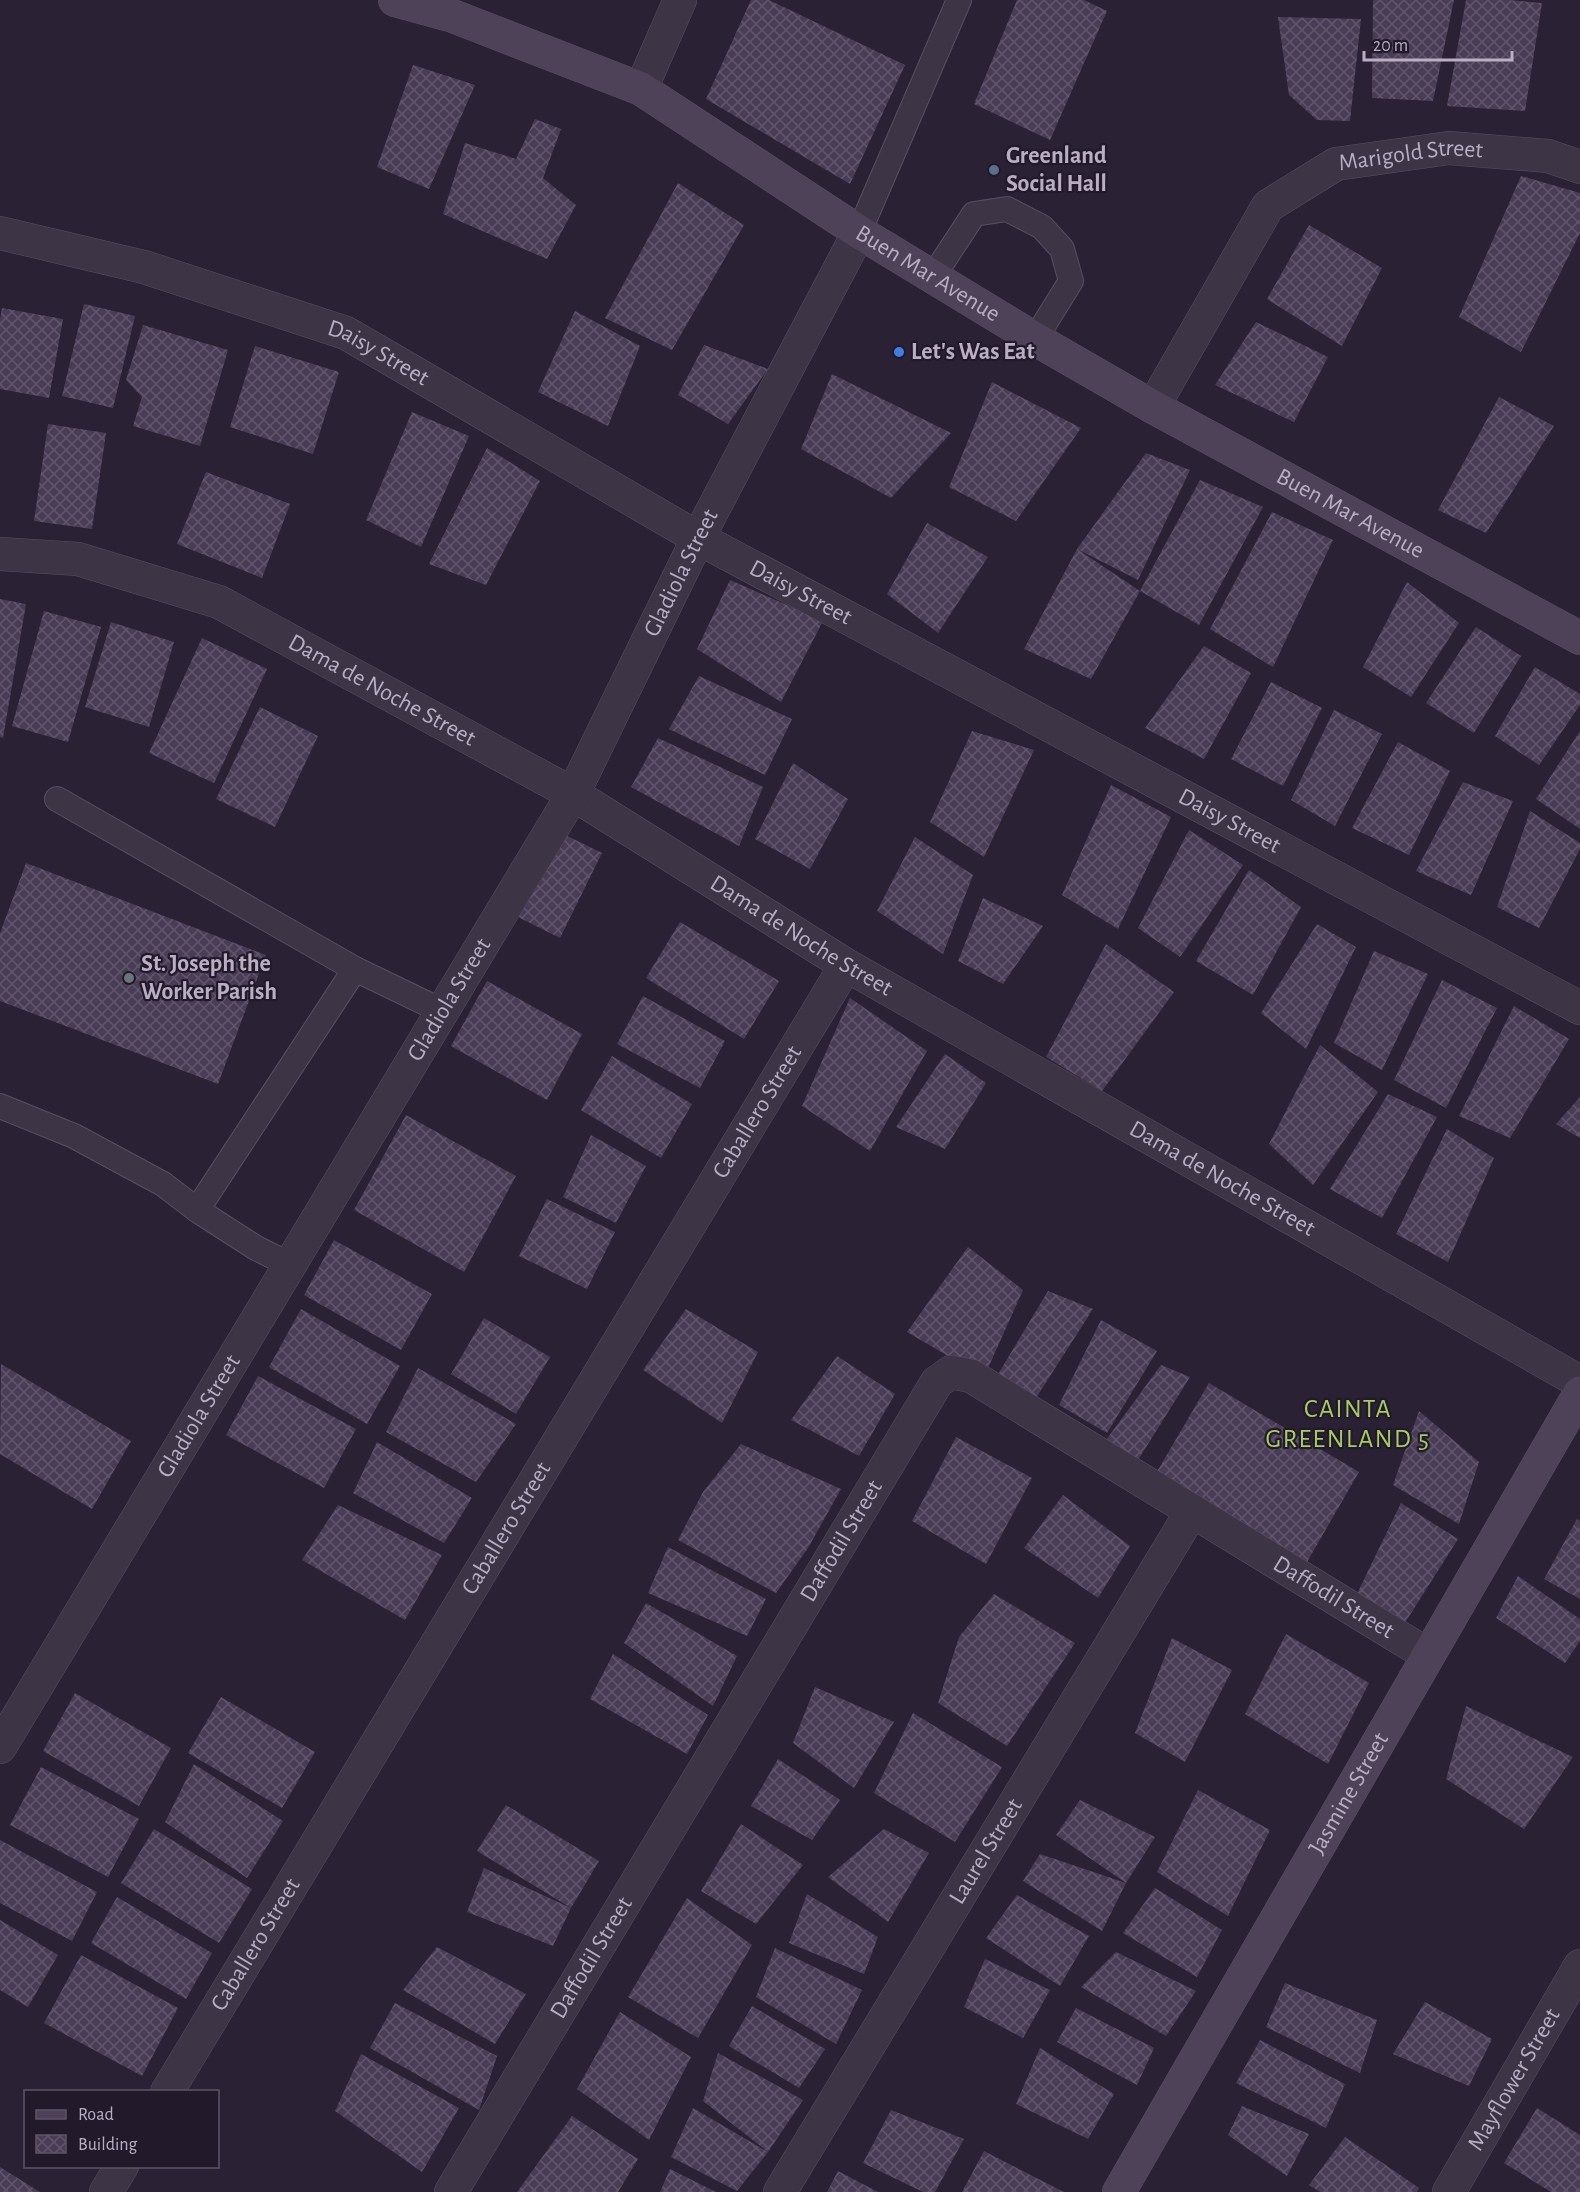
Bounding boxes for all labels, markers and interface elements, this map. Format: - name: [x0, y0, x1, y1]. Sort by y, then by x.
- scale bar: [1364, 24, 1512, 62]
- text: 20 m: [1373, 37, 1408, 55]
- street label: Marigold Street: [1337, 136, 1484, 175]
- place label: Greenland Social Hall: [1006, 144, 1107, 196]
- marker: Greenland Social Hall: [987, 163, 1001, 177]
- street label: Buen Mar Avenue: [851, 221, 1004, 327]
- street label: Daisy Street: [325, 316, 433, 391]
- place label: Let's Was Eat: [911, 340, 1035, 364]
- marker: Let's Was Eat: [892, 345, 906, 359]
- street label: Buen Mar Avenue: [1272, 464, 1428, 563]
- street label: Gladiola Street: [640, 505, 723, 641]
- street label: Daisy Street: [745, 556, 856, 630]
- street label: Dama de Noche Street: [284, 630, 480, 751]
- street label: Daisy Street: [1174, 784, 1285, 858]
- street label: Dama de Noche Street: [706, 871, 897, 1001]
- street label: Gladiola Street: [403, 934, 496, 1065]
- place label: St. Joseph the Worker Parish: [141, 952, 277, 1004]
- marker: St. Joseph the Worker Parish: [122, 971, 136, 985]
- street label: Caballero Street: [708, 1041, 807, 1183]
- street label: Dama de Noche Street: [1125, 1117, 1319, 1241]
- street label: Gladiola Street: [153, 1350, 245, 1482]
- district label: CAINTA GREENLAND 5: [1266, 1396, 1430, 1452]
- street label: Caballero Street: [458, 1458, 556, 1599]
- street label: Daffodil Street: [796, 1476, 887, 1606]
- street label: Daffodil Street: [1269, 1551, 1399, 1643]
- street label: Jasmine Street: [1305, 1728, 1393, 1858]
- street label: Laurel Street: [945, 1794, 1027, 1908]
- street label: Caballero Street: [207, 1874, 305, 2015]
- street label: Daffodil Street: [546, 1893, 637, 2023]
- street label: Mayflower Street: [1464, 2004, 1565, 2155]
- legend: [24, 2090, 219, 2168]
- text: Road: [78, 2106, 114, 2124]
- text: Building: [78, 2136, 138, 2154]

